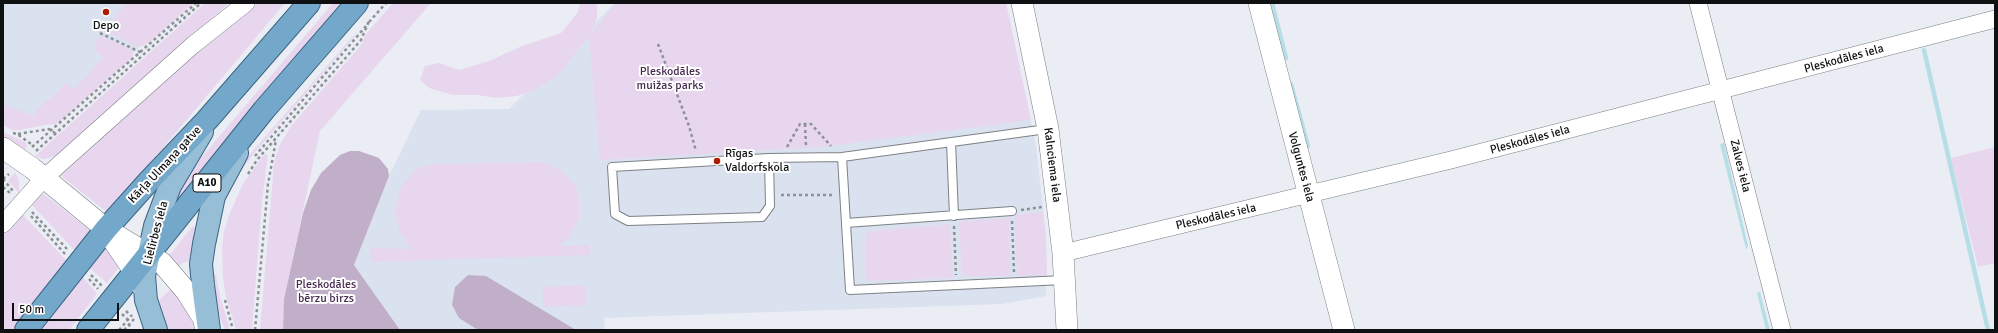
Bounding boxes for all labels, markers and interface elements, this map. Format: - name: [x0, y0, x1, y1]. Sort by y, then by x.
- marker: Depo: [101, 7, 111, 17]
- place label: Depo: [93, 19, 119, 33]
- street label: Pleskodāles iela: [1802, 41, 1886, 77]
- park label: Pleskodāles muižas parks: [637, 65, 703, 93]
- street label: Pleskodāles iela: [1488, 122, 1572, 158]
- street label: Kārļa Ulmaņa gatve: [126, 123, 204, 207]
- street label: Kalnciema iela: [1040, 127, 1064, 203]
- street label: Volguntes iela: [1285, 130, 1317, 204]
- street label: Zalves iela: [1726, 138, 1754, 194]
- place label: Rīgas Valdorfskola: [725, 147, 789, 175]
- marker: Rīgas Valdorfskola: [712, 156, 722, 166]
- road number: A10: [193, 174, 221, 192]
- street label: Lielirbes iela: [141, 199, 171, 267]
- street label: Pleskodāles iela: [1174, 201, 1258, 233]
- park label: Pleskodāles bērzu birzs: [296, 278, 356, 306]
- scale bar: [14, 295, 121, 321]
- text: 50 m: [19, 302, 44, 317]

